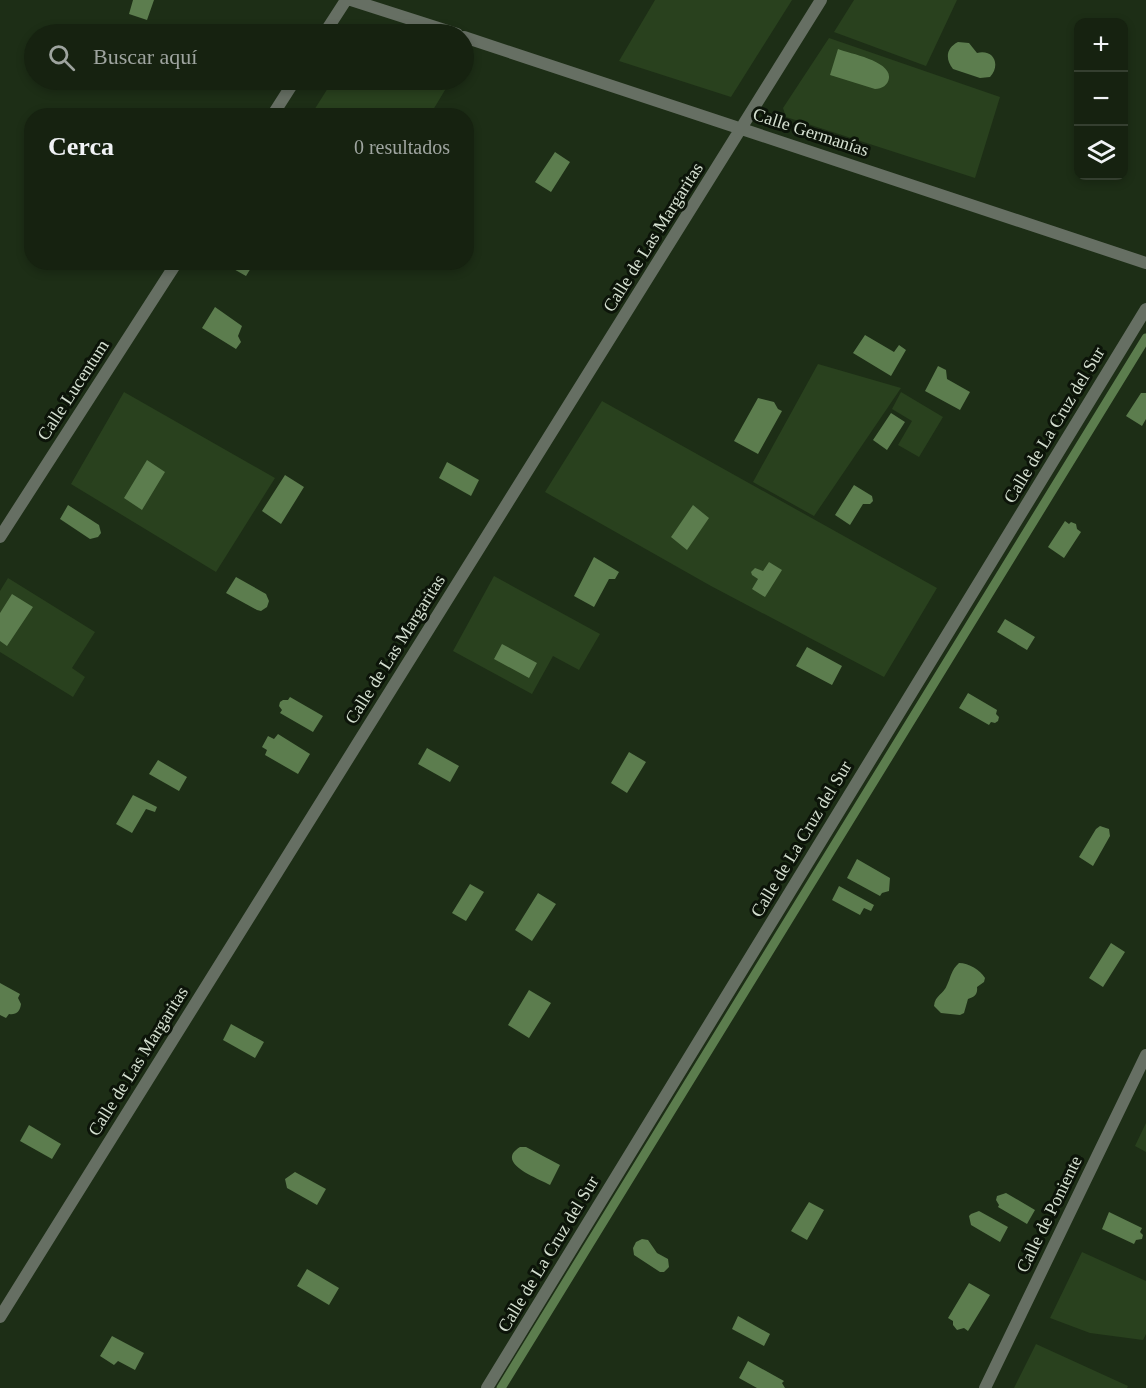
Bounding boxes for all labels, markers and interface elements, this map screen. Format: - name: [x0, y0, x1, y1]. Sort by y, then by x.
- map controls: [1074, 18, 1128, 180]
- button: +: [1074, 18, 1128, 72]
- search box: [24, 24, 474, 90]
- icon: search: [45, 41, 78, 74]
- text: Buscar aquí: [93, 44, 197, 69]
- button: −: [1074, 72, 1128, 126]
- street label: Calle Germanías: [751, 104, 871, 160]
- button: layers: [1074, 126, 1128, 180]
- text: Cerca: [48, 132, 114, 161]
- text: 0 resultados: [354, 136, 450, 158]
- street label: Calle de Las Margaritas: [599, 159, 707, 315]
- street label: Calle Lucentum: [33, 336, 113, 444]
- street label: Calle de La Cruz del Sur: [999, 343, 1109, 507]
- street label: Calle de Las Margaritas: [341, 571, 449, 727]
- street label: Calle de La Cruz del Sur: [746, 757, 856, 921]
- street label: Calle de Las Margaritas: [84, 983, 192, 1139]
- street label: Calle de Poniente: [1012, 1153, 1086, 1275]
- street label: Calle de La Cruz del Sur: [493, 1172, 603, 1336]

